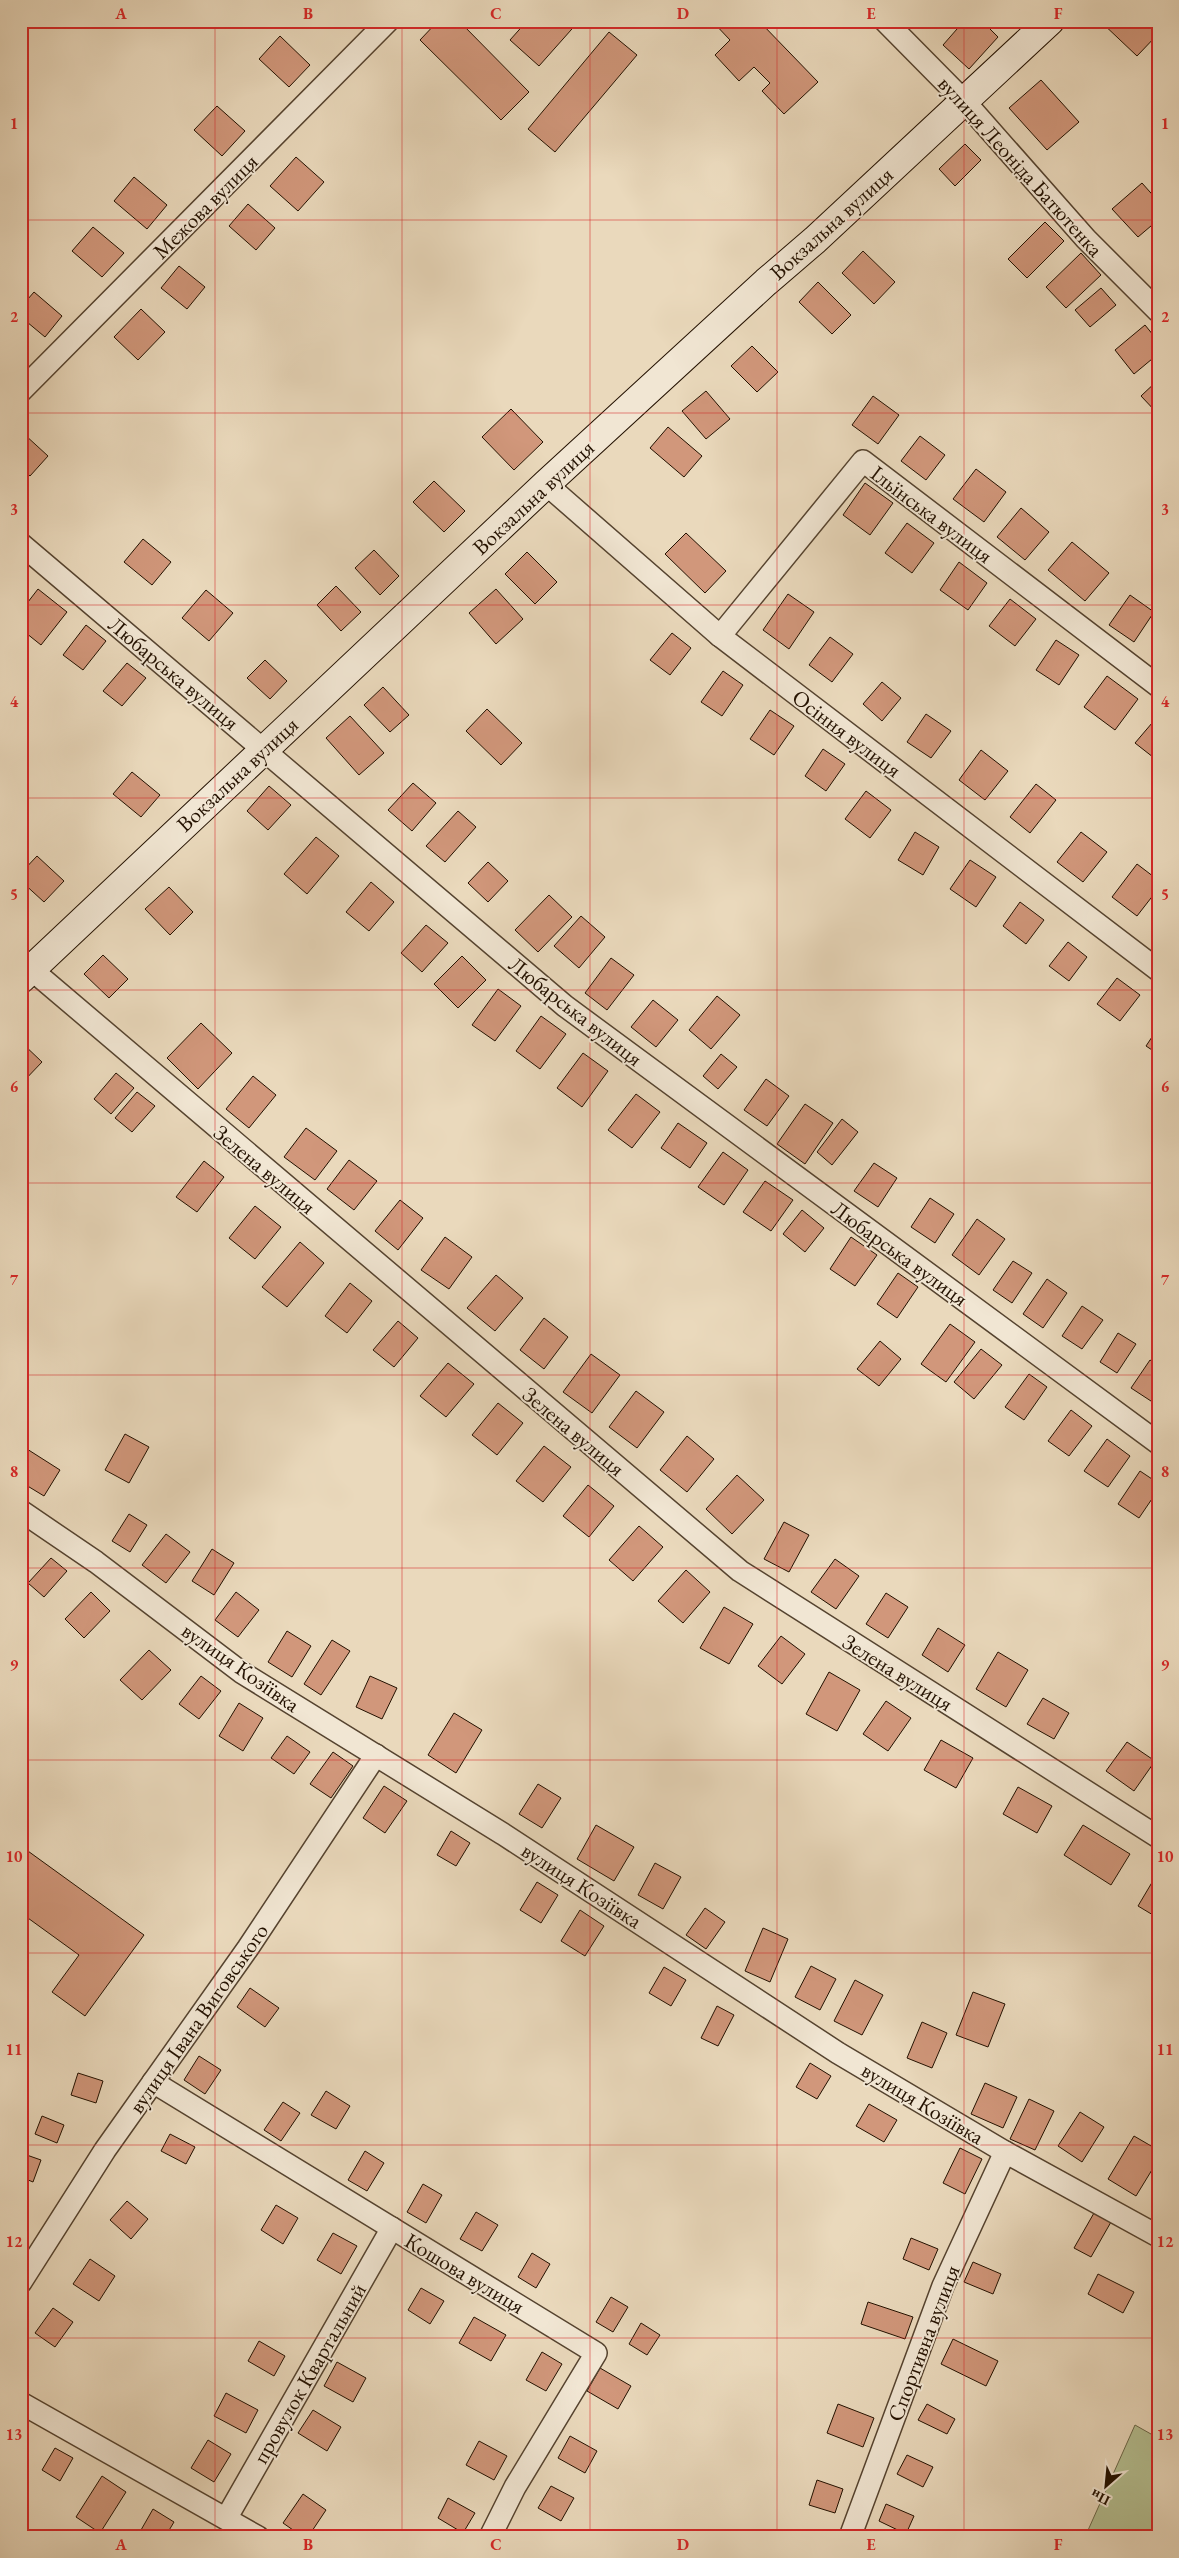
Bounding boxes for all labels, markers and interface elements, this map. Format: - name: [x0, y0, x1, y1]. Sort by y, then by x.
- text: A: [114, 3, 127, 24]
- text: B: [303, 3, 313, 24]
- text: C: [490, 3, 502, 24]
- text: D: [677, 3, 689, 24]
- text: E: [866, 3, 876, 24]
- text: F: [1054, 3, 1063, 24]
- street label: вулиця Леоніда Батютенка: [932, 70, 1110, 263]
- text: 1: [10, 113, 18, 134]
- text: 1: [1161, 113, 1169, 134]
- street label: Межова вулиця: [147, 147, 264, 265]
- street label: Вокзальна вулиця: [763, 160, 899, 287]
- text: 2: [10, 306, 19, 327]
- text: 2: [1161, 306, 1170, 327]
- street label: Вокзальна вулиця: [466, 433, 601, 561]
- street label: Ільїнська вулиця: [865, 459, 999, 570]
- text: 3: [10, 499, 18, 520]
- text: 3: [1161, 499, 1169, 520]
- street label: Любарська вулиця: [102, 610, 245, 737]
- street label: Осіння вулиця: [786, 683, 907, 784]
- text: 4: [10, 691, 19, 712]
- text: 4: [1161, 691, 1170, 712]
- street label: Вокзальна вулиця: [170, 710, 305, 838]
- text: 5: [10, 884, 18, 905]
- text: 5: [1161, 884, 1169, 905]
- street label: Любарська вулиця: [503, 950, 649, 1073]
- text: 6: [10, 1076, 19, 1097]
- text: 6: [1161, 1076, 1170, 1097]
- street label: Зелена вулиця: [207, 1118, 322, 1221]
- street label: Любарська вулиця: [826, 1194, 974, 1313]
- text: 7: [10, 1269, 19, 1290]
- text: 7: [1161, 1269, 1170, 1290]
- street label: Зелена вулиця: [516, 1380, 631, 1483]
- text: 8: [10, 1461, 18, 1482]
- text: 8: [1161, 1461, 1169, 1482]
- street label: вулиця Козіївка: [176, 1616, 306, 1719]
- street label: Зелена вулиця: [837, 1627, 959, 1718]
- text: 9: [10, 1654, 19, 1675]
- text: 9: [1161, 1654, 1170, 1675]
- street label: вулиця Козіївка: [516, 1836, 648, 1935]
- text: 10: [6, 1846, 23, 1867]
- text: 10: [1157, 1846, 1174, 1867]
- street label: вулиця Івана Виговського: [122, 1918, 275, 2119]
- text: 11: [6, 2039, 22, 2060]
- text: 11: [1157, 2039, 1173, 2060]
- street label: вулиця Козіївка: [856, 2055, 990, 2151]
- street label: Кошова вулиця: [399, 2226, 530, 2321]
- text: 12: [6, 2231, 23, 2252]
- text: 12: [1157, 2231, 1174, 2252]
- street label: Спортивна вулиця: [880, 2261, 967, 2425]
- street label: провулок Квартальний: [246, 2278, 373, 2469]
- text: 13: [6, 2424, 22, 2445]
- text: 13: [1157, 2424, 1173, 2445]
- north arrow: [1082, 2460, 1132, 2510]
- text: Пн: [1087, 2485, 1113, 2510]
- text: A: [114, 2534, 127, 2555]
- text: B: [303, 2534, 313, 2555]
- text: C: [490, 2534, 502, 2555]
- text: D: [677, 2534, 689, 2555]
- text: E: [866, 2534, 876, 2555]
- text: F: [1054, 2534, 1063, 2555]

